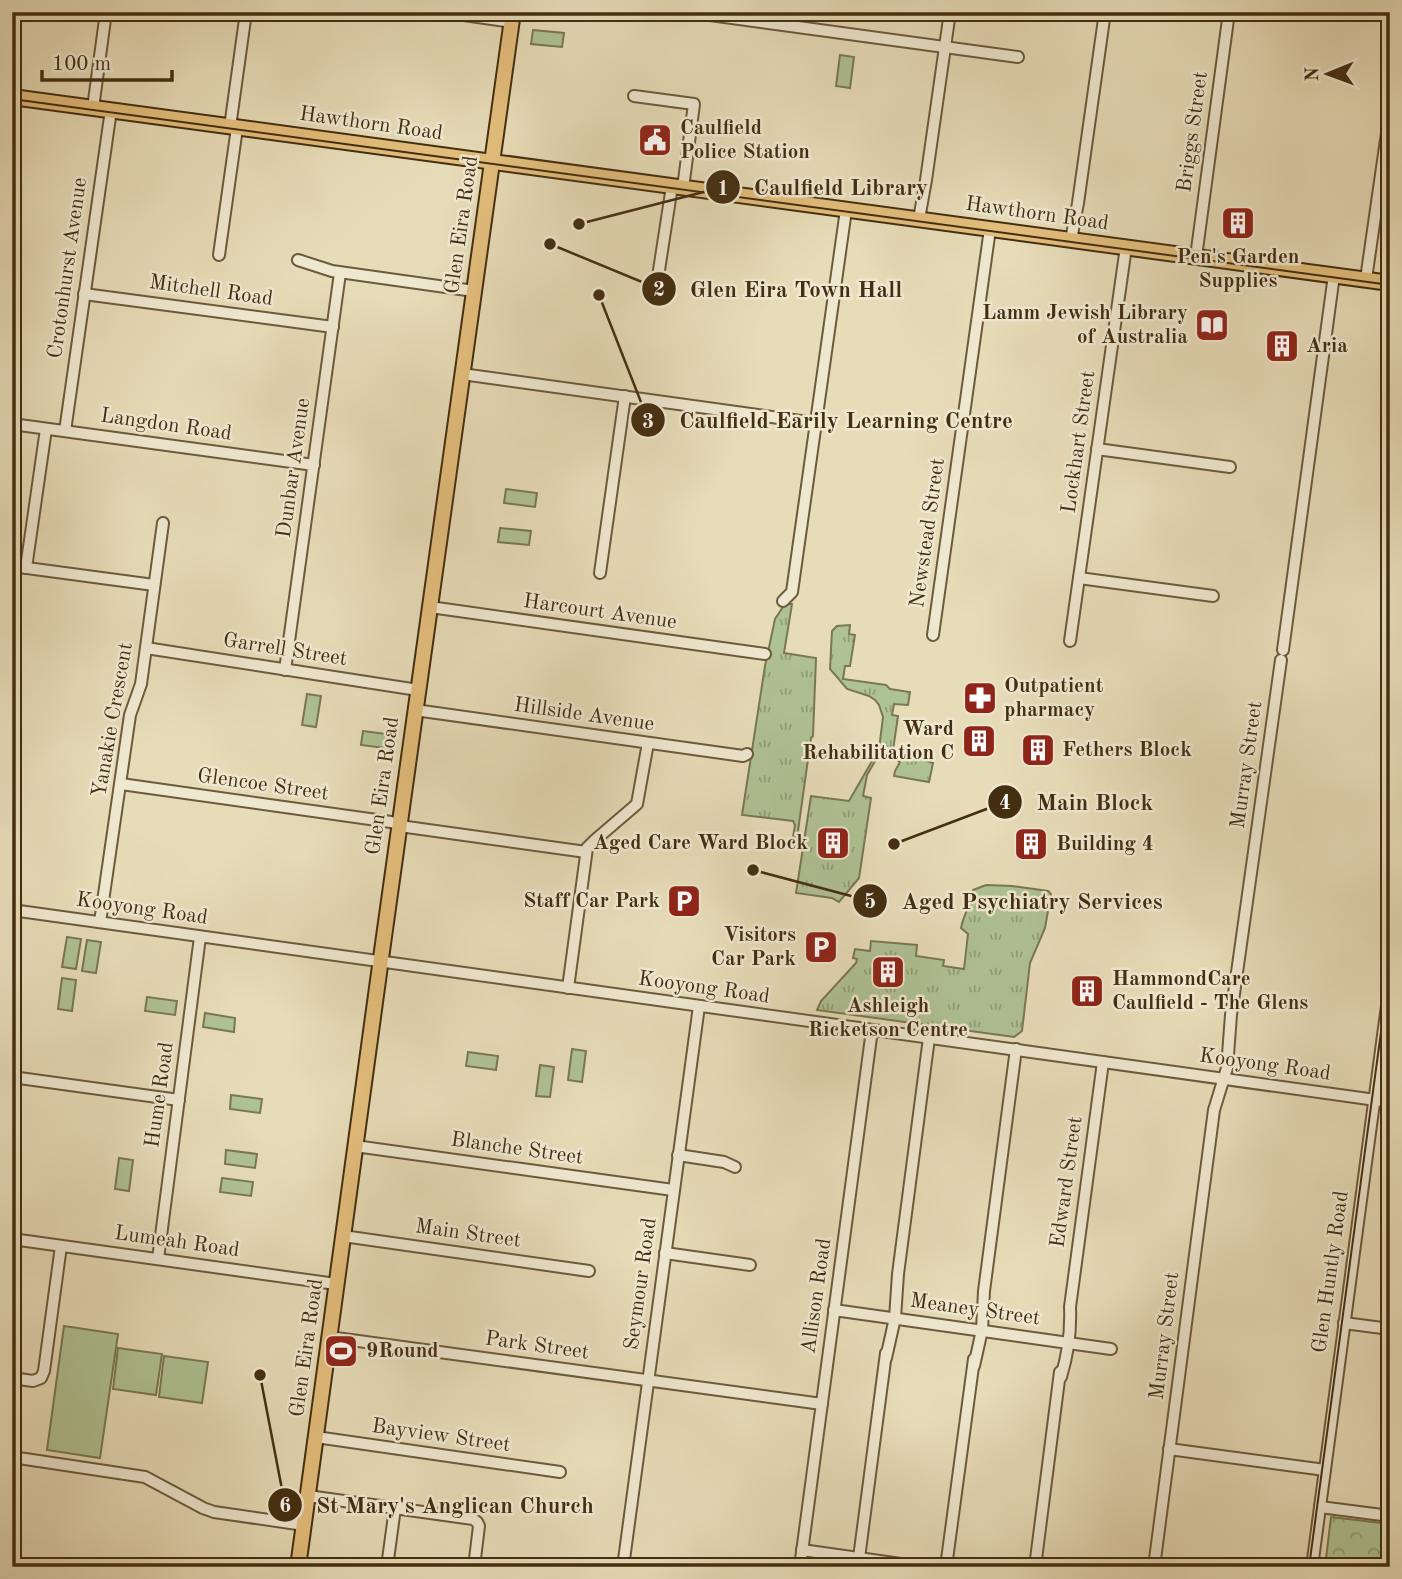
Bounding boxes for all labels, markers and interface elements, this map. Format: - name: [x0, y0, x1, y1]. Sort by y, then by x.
- scale bar: [42, 38, 172, 82]
- north arrow: [1294, 38, 1364, 108]
- text: 100 m: [52, 54, 111, 75]
- text: N: [1304, 66, 1323, 82]
- street label: Briggs Street: [1174, 70, 1212, 194]
- street label: Hawthorn Road: [298, 104, 444, 144]
- place label: Caulfield Police Station: [680, 118, 810, 163]
- public building icon: Caulfield Police Station: [636, 121, 674, 159]
- street label: Glen Eira Road: [442, 154, 482, 296]
- callout: Caulfield Library: [705, 165, 943, 209]
- street label: Crotonhurst Avenue: [45, 176, 91, 360]
- text: Caulfield Library: [754, 177, 928, 200]
- text: 1: [717, 179, 729, 200]
- street label: Hawthorn Road: [964, 194, 1110, 234]
- building icon: Pen's Garden Supplies: [1219, 204, 1257, 242]
- place label: Pen's Garden Supplies: [1177, 247, 1299, 292]
- callout: Glen Eira Town Hall: [641, 267, 917, 311]
- street label: Mitchell Road: [148, 272, 274, 310]
- text: Glen Eira Town Hall: [690, 279, 902, 302]
- text: 2: [653, 280, 665, 301]
- place label: Lamm Jewish Library of Australia: [982, 303, 1188, 348]
- library icon: Lamm Jewish Library of Australia: [1193, 306, 1231, 344]
- building icon: Aria: [1263, 327, 1301, 365]
- place label: Aria: [1306, 336, 1348, 357]
- street label: Lockhart Street: [1059, 369, 1099, 515]
- street label: Dunbar Avenue: [274, 397, 314, 539]
- callout: Caulfield Earily Learning Centre: [630, 398, 1027, 442]
- street label: Langdon Road: [99, 405, 233, 445]
- text: Caulfield Earily Learning Centre: [679, 410, 1013, 433]
- text: 3: [642, 412, 654, 433]
- street label: Newstead Street: [907, 457, 949, 609]
- street label: Harcourt Avenue: [522, 591, 678, 633]
- street label: Garrell Street: [222, 630, 348, 670]
- street label: Yanakie Crescent: [89, 641, 137, 799]
- place label: Outpatient pharmacy: [1004, 676, 1104, 721]
- pharmacy icon: Outpatient pharmacy: [961, 679, 999, 717]
- street label: Hillside Avenue: [512, 695, 656, 735]
- street label: Murray Street: [1228, 700, 1266, 830]
- street label: Glen Eira Road: [363, 715, 403, 857]
- place label: Ward Rehabilitation C: [802, 719, 954, 764]
- building icon: Ward Rehabilitation C: [960, 722, 998, 760]
- building icon: Fethers Block: [1019, 731, 1057, 769]
- place label: Fethers Block: [1062, 740, 1192, 761]
- street label: Glencoe Street: [196, 765, 330, 805]
- callout: Main Block: [987, 780, 1167, 824]
- text: Main Block: [1037, 792, 1154, 815]
- text: 4: [999, 793, 1011, 814]
- building icon: Aged Care Ward Block: [814, 824, 852, 862]
- building icon: Building 4: [1012, 825, 1050, 863]
- place label: Aged Care Ward Block: [593, 833, 808, 854]
- place label: Building 4: [1056, 834, 1154, 855]
- callout: Aged Psychiatry Services: [853, 879, 1177, 923]
- parking icon: Staff Car Park: [665, 882, 703, 920]
- street label: Kooyong Road: [75, 889, 209, 929]
- place label: Staff Car Park: [523, 891, 660, 912]
- text: Aged Psychiatry Services: [901, 891, 1163, 914]
- text: 5: [864, 892, 876, 913]
- place label: Visitors Car Park: [711, 925, 796, 970]
- parking icon: Visitors Car Park: [802, 928, 840, 966]
- building icon: Ashleigh Ricketson Centre: [869, 953, 907, 991]
- street label: Kooyong Road: [637, 968, 771, 1008]
- place label: HammondCare Caulfield - The Glens: [1112, 969, 1308, 1014]
- building icon: HammondCare Caulfield - The Glens: [1068, 972, 1106, 1010]
- place label: Ashleigh Ricketson Centre: [808, 996, 968, 1041]
- street label: Hume Road: [142, 1041, 178, 1149]
- street label: Kooyong Road: [1198, 1045, 1332, 1085]
- street label: Edward Street: [1047, 1115, 1087, 1249]
- street label: Blanche Street: [449, 1129, 585, 1169]
- street label: Glen Huntly Road: [1309, 1190, 1353, 1354]
- street label: Main Street: [414, 1216, 522, 1252]
- street label: Seymour Road: [621, 1216, 661, 1352]
- street label: Lumeah Road: [113, 1223, 241, 1261]
- street label: Allison Road: [798, 1237, 836, 1355]
- street label: Murray Street: [1147, 1271, 1183, 1401]
- street label: Glen Eira Road: [287, 1277, 327, 1419]
- street label: Meaney Street: [909, 1290, 1041, 1330]
- street label: Park Street: [484, 1328, 590, 1364]
- sports icon: 9Round: [322, 1332, 360, 1370]
- place label: 9Round: [366, 1341, 439, 1362]
- street label: Bayview Street: [370, 1416, 512, 1456]
- callout: St Mary's Anglican Church: [267, 1483, 608, 1527]
- text: St Mary's Anglican Church: [316, 1495, 594, 1518]
- text: 6: [279, 1496, 291, 1517]

